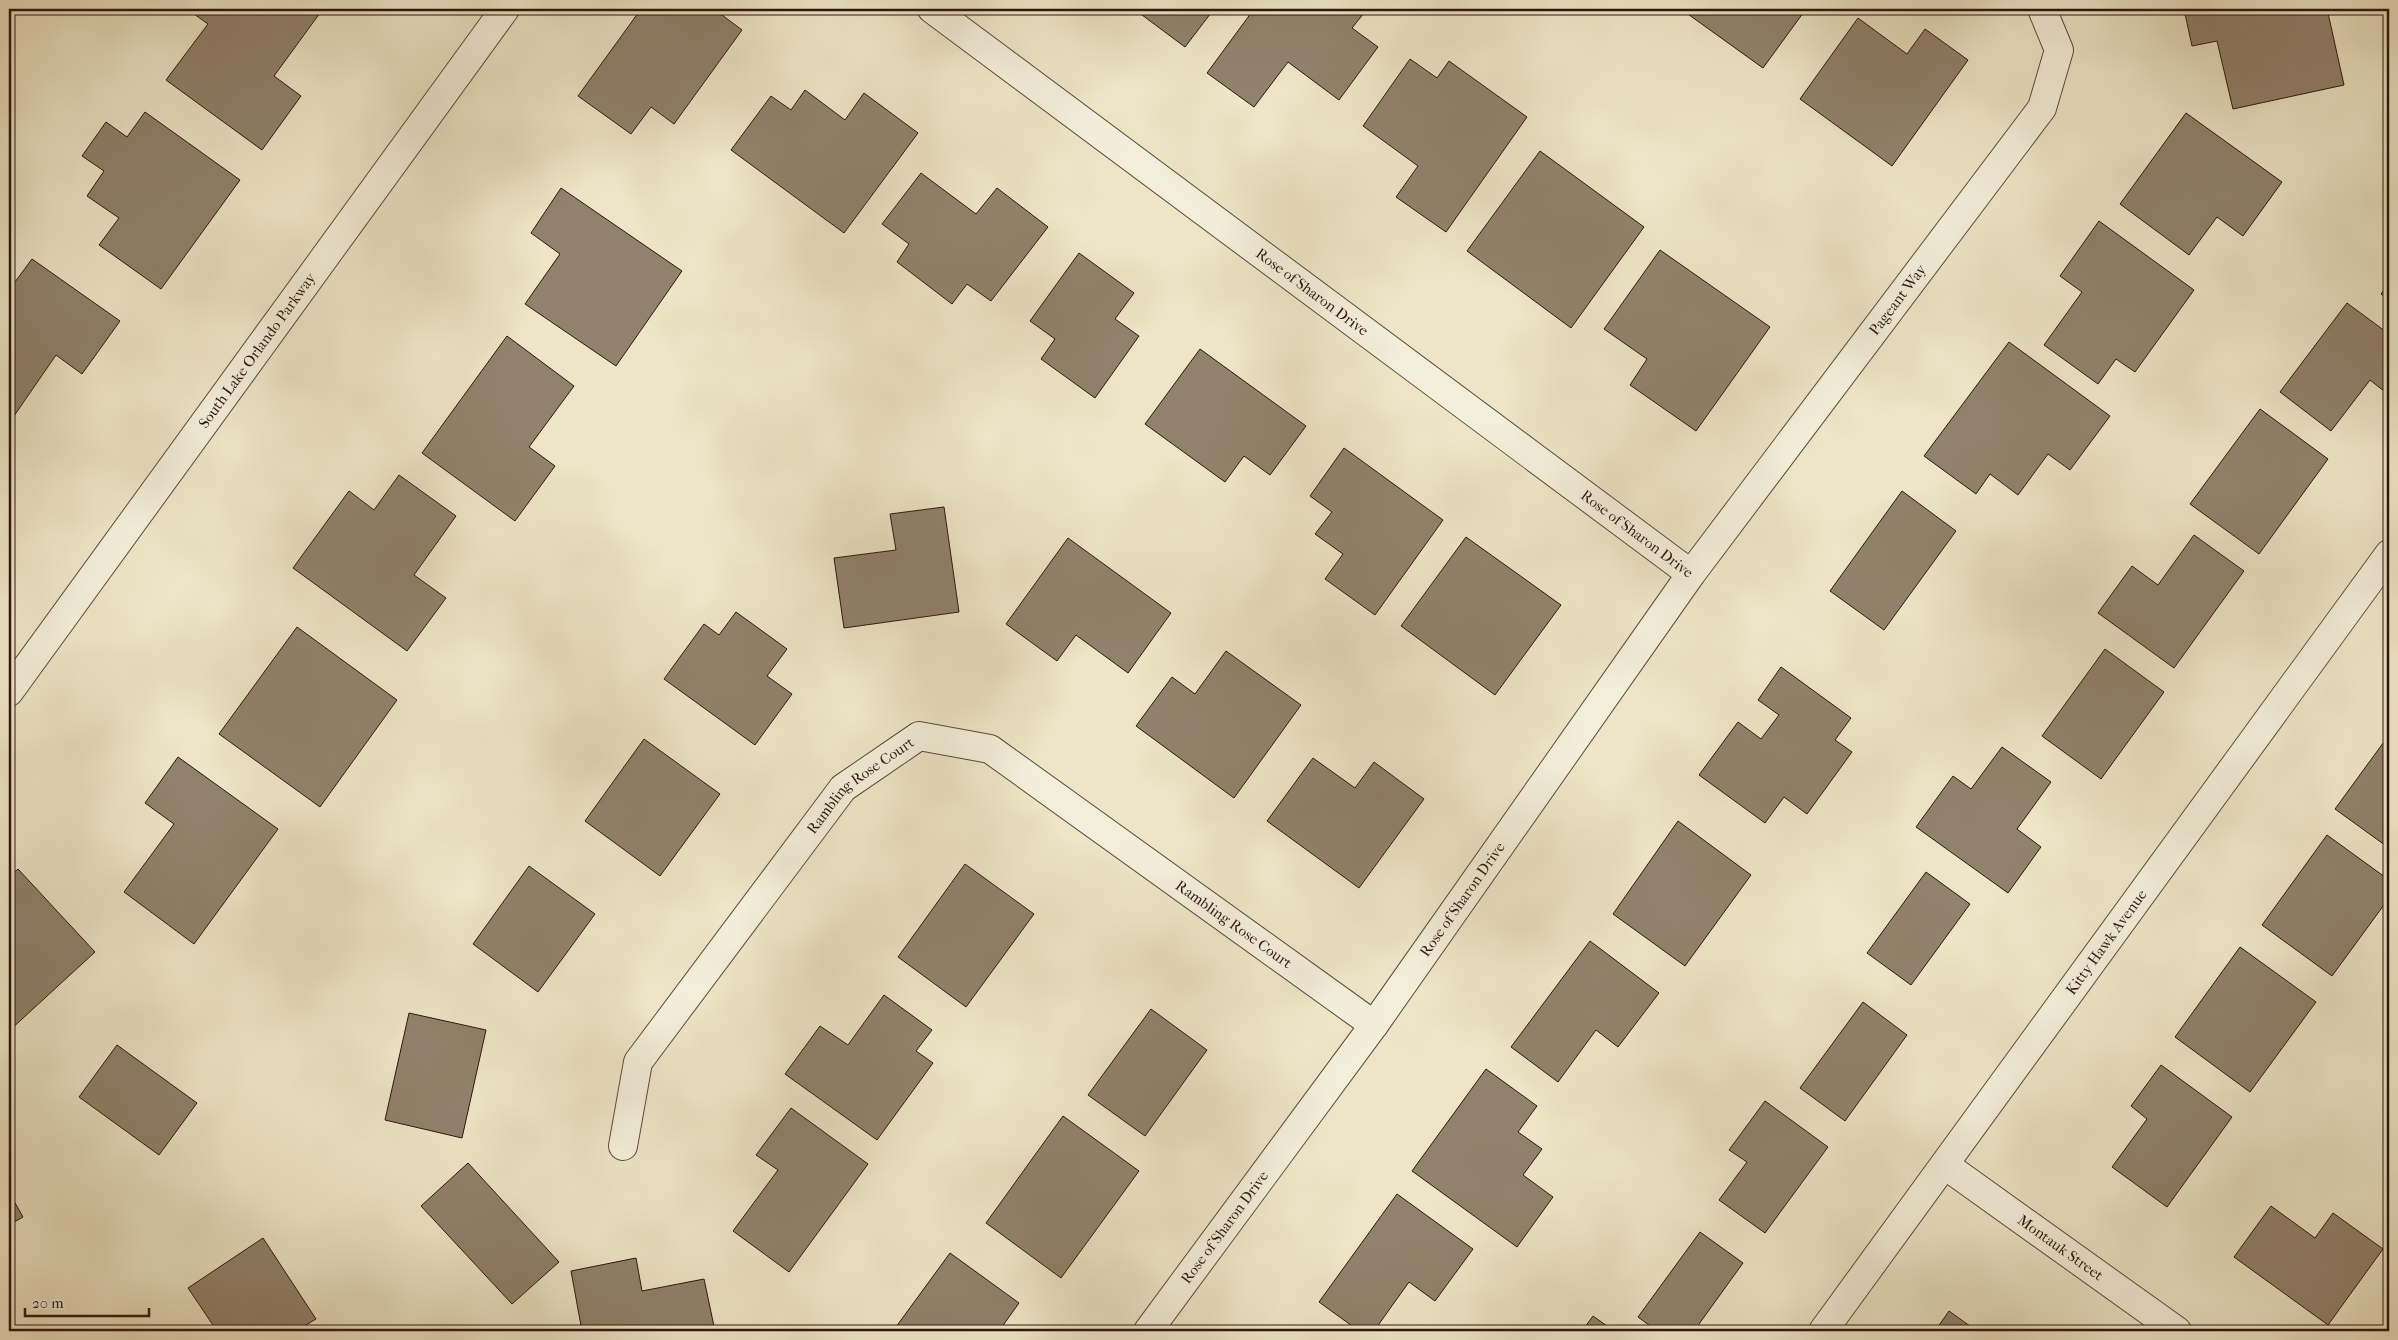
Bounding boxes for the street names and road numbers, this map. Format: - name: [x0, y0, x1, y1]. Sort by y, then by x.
- street label: Rose of Sharon Drive: [1252, 244, 1372, 340]
- street label: Pageant Way: [1865, 260, 1931, 339]
- street label: South Lake Orlando Parkway: [195, 269, 320, 432]
- street label: Rose of Sharon Drive: [1577, 486, 1697, 582]
- street label: Rambling Rose Court: [803, 733, 918, 838]
- street label: Rose of Sharon Drive: [1416, 838, 1509, 960]
- street label: Rambling Rose Court: [1172, 876, 1296, 972]
- street label: Kitty Hawk Avenue: [2062, 886, 2151, 998]
- street label: Rose of Sharon Drive: [1177, 1167, 1273, 1287]
- street label: Montauk Street: [2014, 1211, 2107, 1285]

